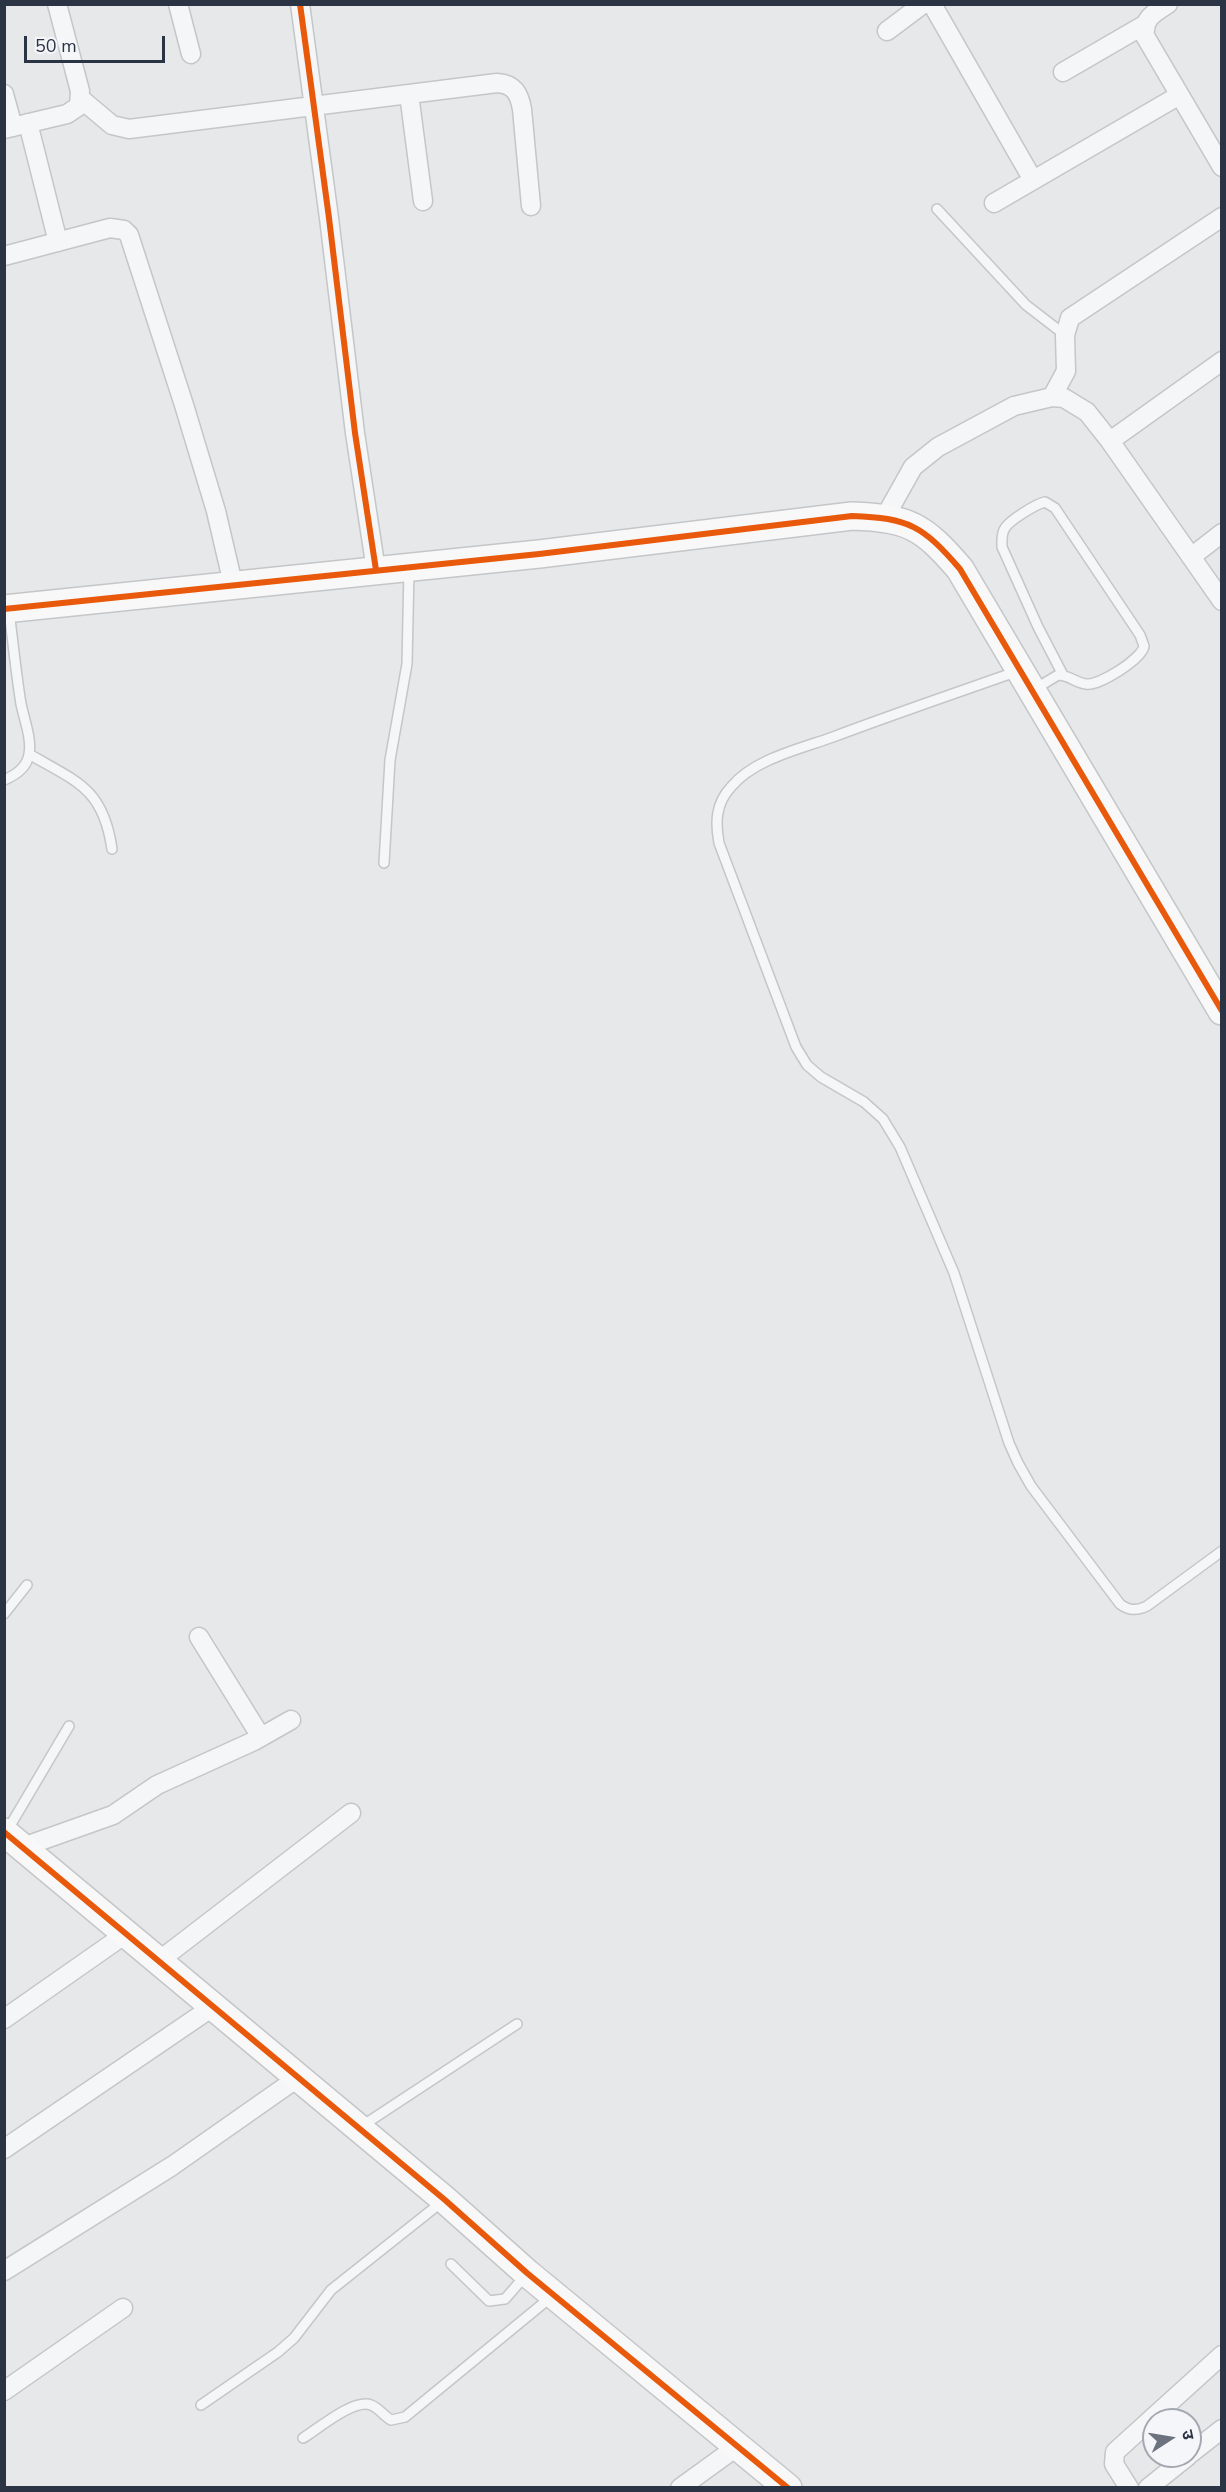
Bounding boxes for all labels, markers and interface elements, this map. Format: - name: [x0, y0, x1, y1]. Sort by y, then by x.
- scale bar: [27, 24, 168, 62]
- text: 50 m: [35, 34, 77, 58]
- north arrow: [1142, 2408, 1202, 2468]
- text: उ: [1176, 2428, 1199, 2442]

